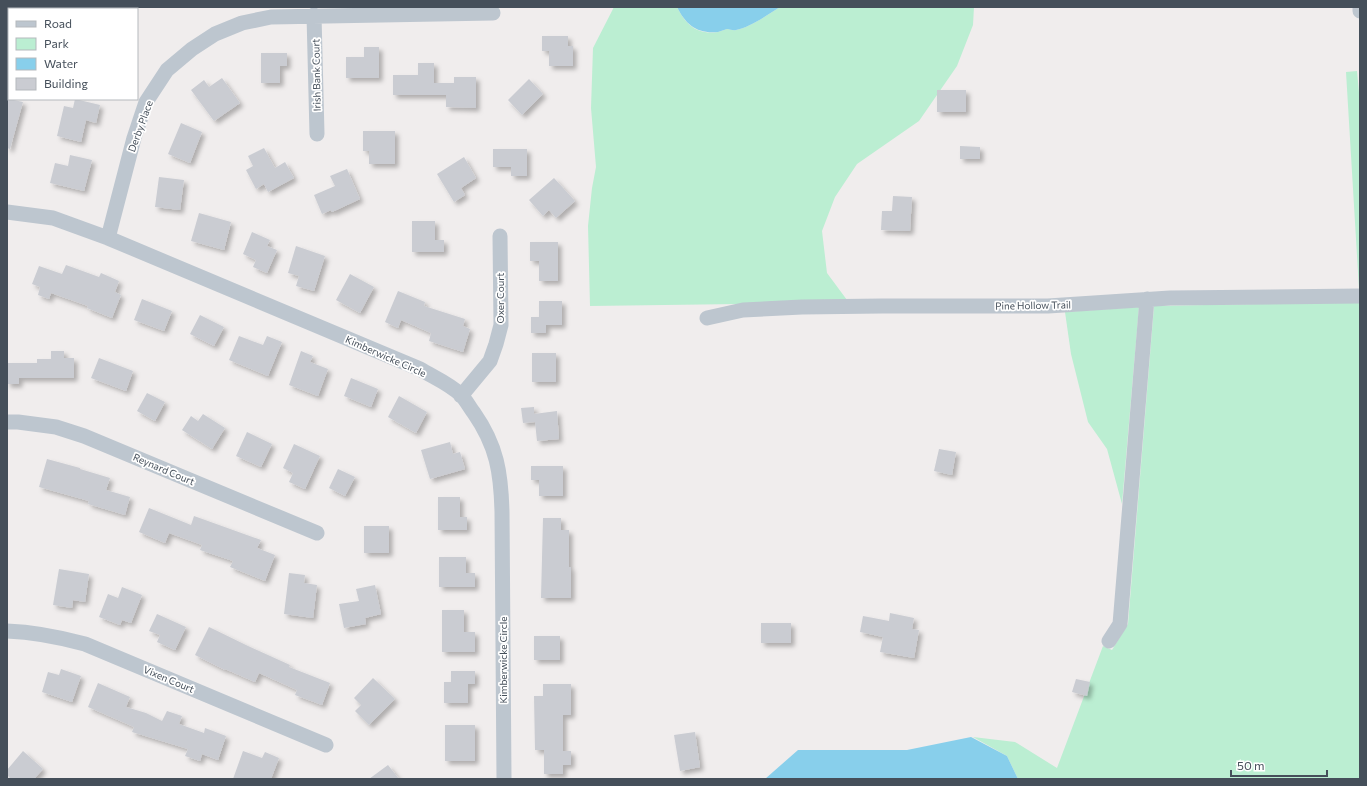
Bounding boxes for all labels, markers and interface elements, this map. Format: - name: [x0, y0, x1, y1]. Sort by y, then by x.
- legend: [8, 8, 138, 100]
- text: Road: [44, 16, 72, 30]
- text: Park: [44, 36, 70, 50]
- street label: Irish Bank Court: [309, 38, 323, 112]
- text: Water: [44, 56, 78, 70]
- text: Building: [44, 76, 88, 90]
- street label: Derby Place: [125, 99, 155, 153]
- street label: Oxer Court: [494, 273, 506, 323]
- street label: Pine Hollow Trail: [995, 298, 1071, 312]
- street label: Kimberwicke Circle: [344, 333, 428, 379]
- street label: Reynard Court: [131, 451, 197, 487]
- street label: Kimberwicke Circle: [497, 616, 509, 704]
- street label: Vixen Court: [142, 663, 196, 695]
- scale bar: [1231, 752, 1327, 778]
- text: 50 m: [1237, 758, 1265, 772]

